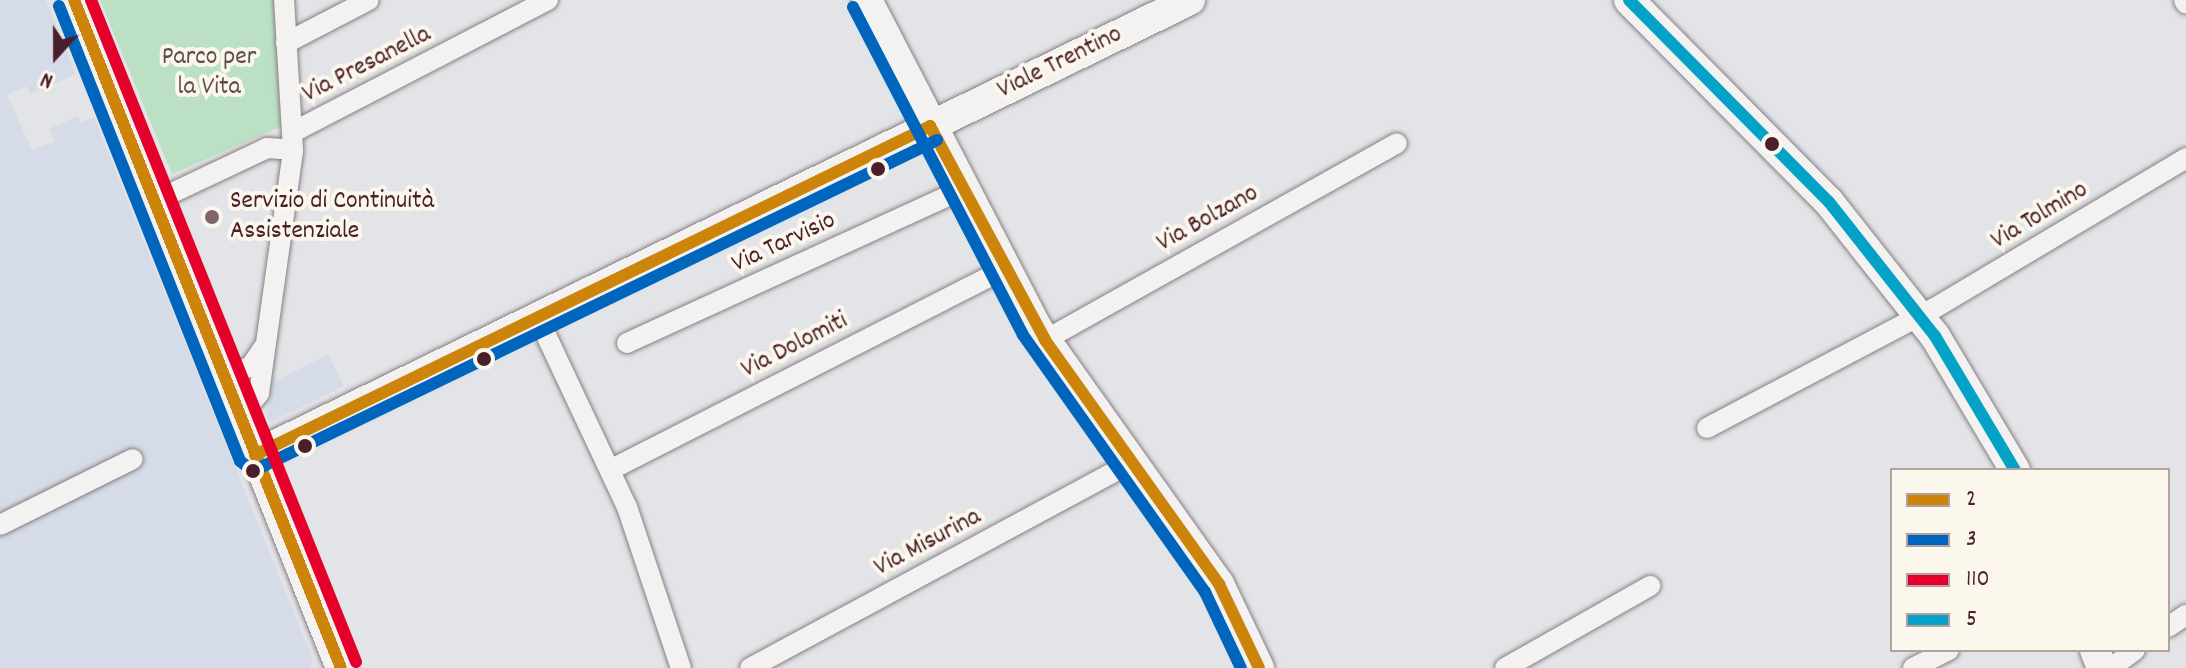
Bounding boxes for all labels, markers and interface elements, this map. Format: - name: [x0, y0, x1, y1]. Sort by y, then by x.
- north arrow: [16, 16, 96, 96]
- street label: Via Presanella: [298, 19, 436, 111]
- street label: Viale Trentino: [993, 20, 1127, 106]
- park label: Parco per la Vita: [162, 42, 256, 104]
- text: N: [37, 62, 58, 95]
- unlabelled marker: [1764, 136, 1780, 152]
- unlabelled marker: [870, 161, 886, 177]
- street label: Via Tolmino: [1986, 175, 2094, 257]
- street label: Via Bolzano: [1152, 178, 1264, 260]
- place label: Servizio di Continuità Assistenziale: [230, 186, 435, 248]
- marker: Servizio di Continuità Assistenziale: [201, 206, 223, 228]
- street label: Via Tarvisio: [727, 206, 841, 280]
- street label: Via Dolomiti: [737, 306, 853, 386]
- unlabelled marker: [476, 351, 492, 367]
- unlabelled marker: [297, 438, 313, 454]
- unlabelled marker: [245, 463, 261, 479]
- legend: [1890, 468, 2170, 652]
- text: 2: [1966, 483, 1977, 517]
- street label: Via Misurina: [869, 502, 987, 584]
- text: 3: [1966, 523, 1977, 557]
- text: 110: [1966, 563, 1990, 597]
- text: 5: [1966, 603, 1977, 637]

